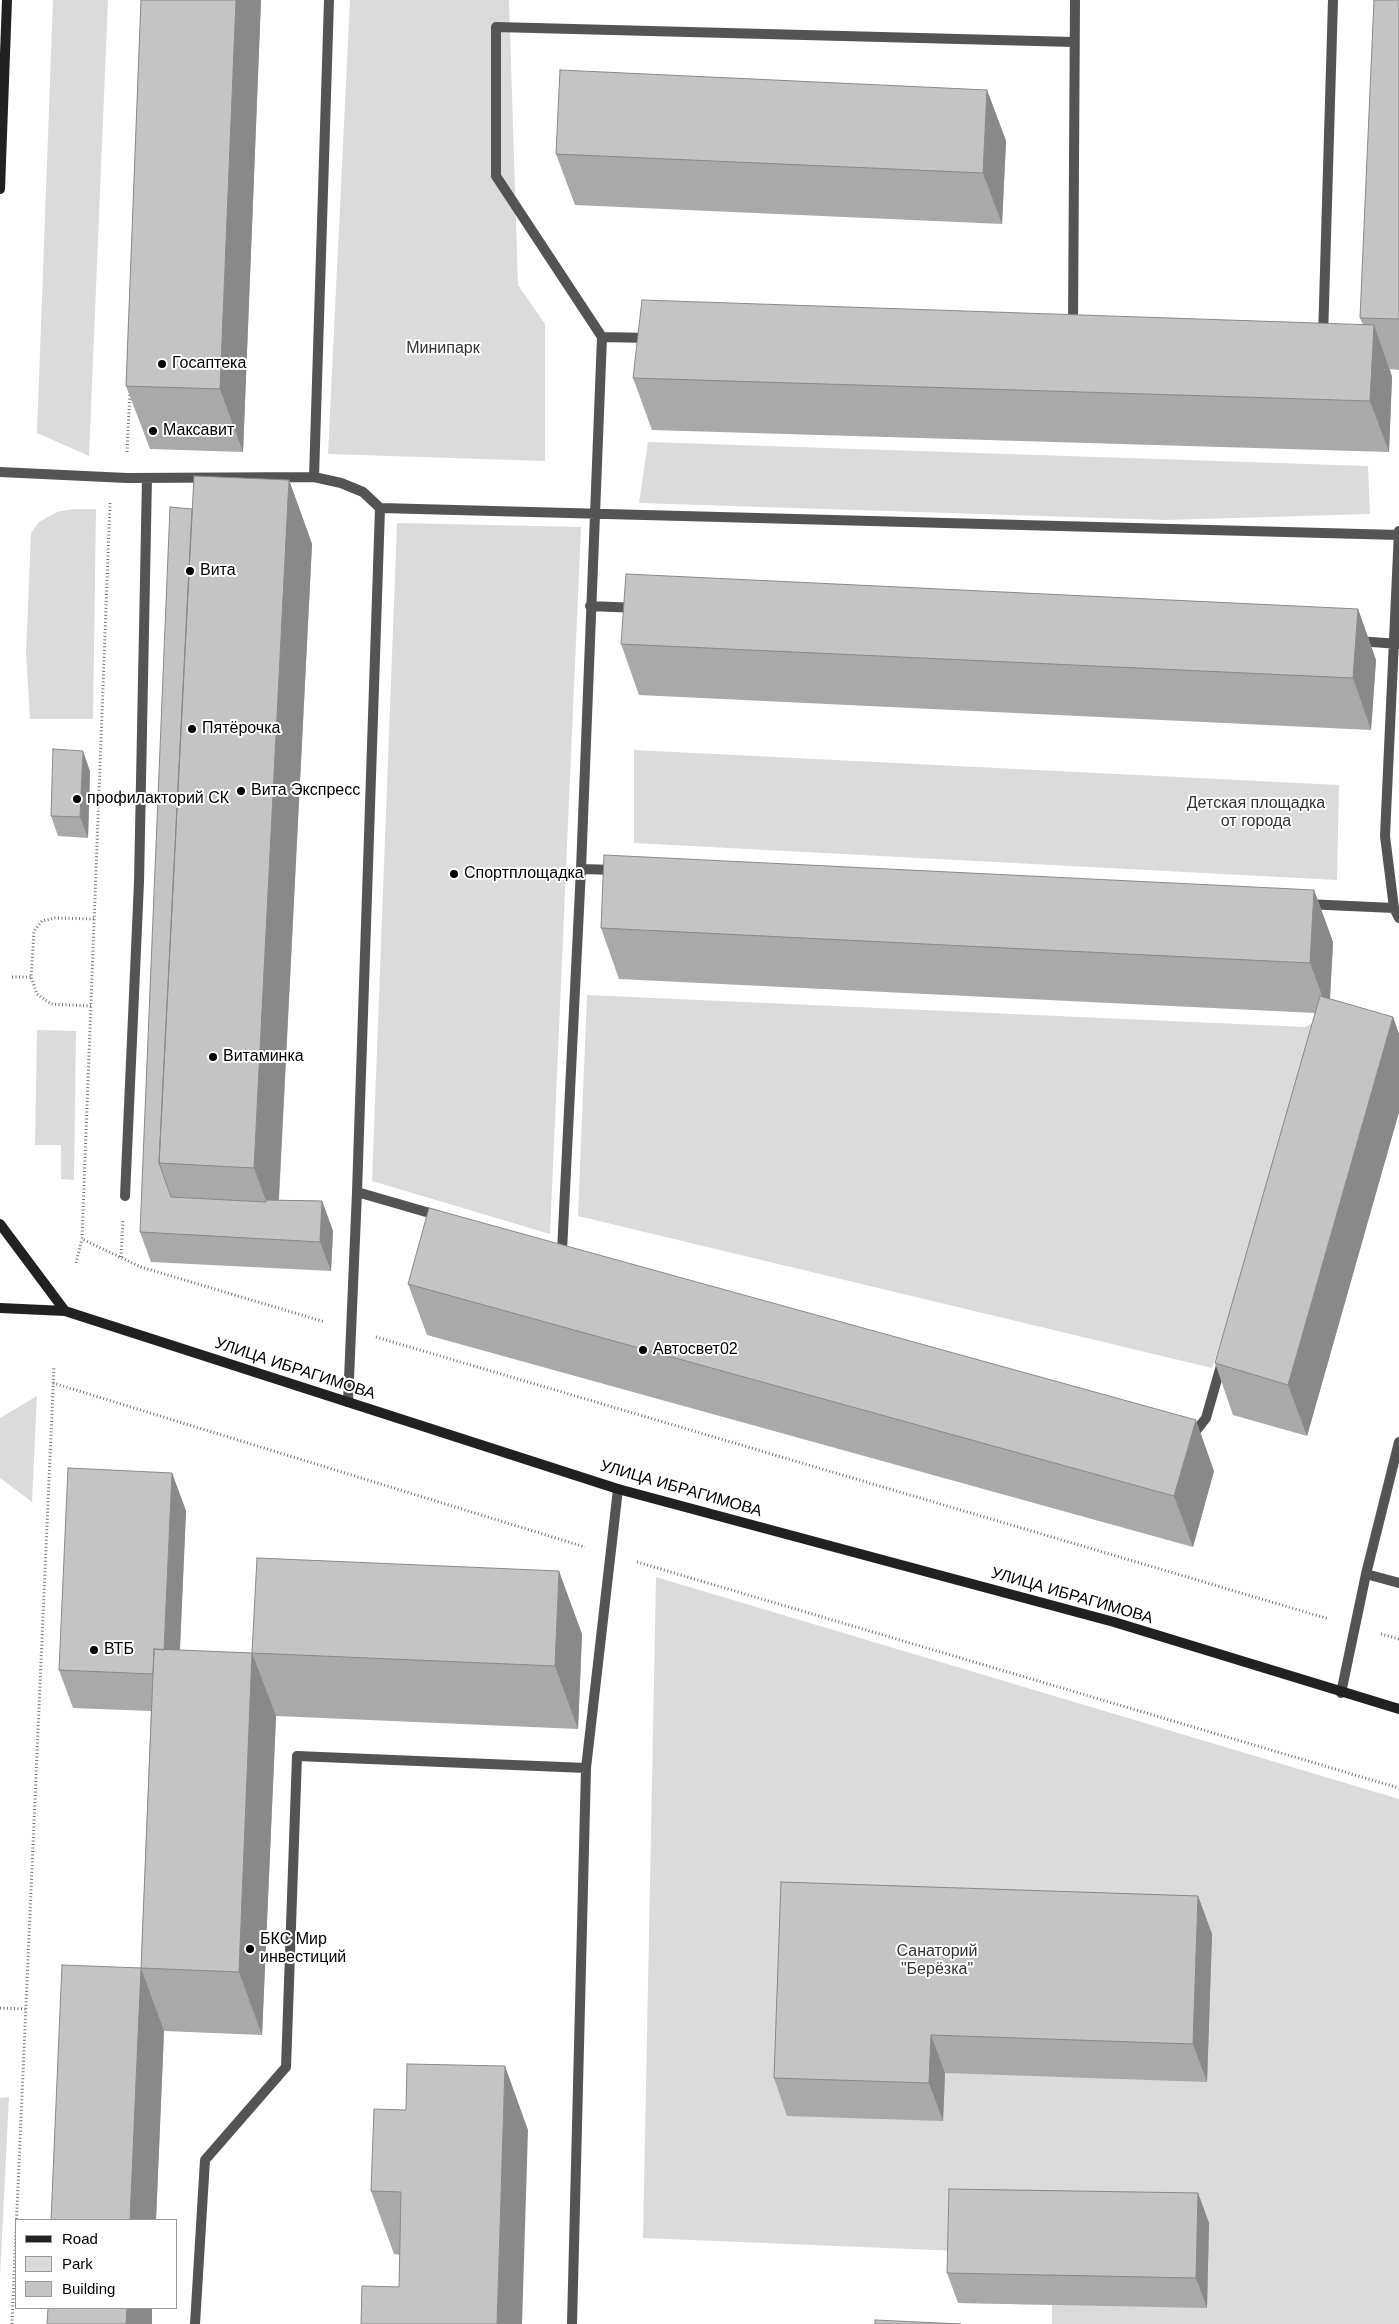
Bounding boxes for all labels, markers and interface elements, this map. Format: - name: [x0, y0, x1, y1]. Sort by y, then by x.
- park label: Минипарк: [406, 339, 480, 359]
- place label: Госаптека: [172, 354, 246, 374]
- marker: Госаптека: [156, 358, 168, 370]
- place label: Максавит: [163, 421, 234, 441]
- marker: Максавит: [147, 425, 159, 437]
- place label: Вита: [200, 561, 236, 581]
- marker: Вита: [184, 565, 196, 577]
- place label: Пятёрочка: [202, 719, 280, 739]
- marker: Пятёрочка: [186, 723, 198, 735]
- place label: Вита Экспресс: [251, 781, 360, 801]
- marker: Вита Экспресс: [235, 785, 247, 797]
- place label: профилакторий СК: [87, 789, 229, 809]
- marker: профилакторий СК: [71, 793, 83, 805]
- park label: Детская площадка от города: [1187, 794, 1325, 832]
- place label: Спортплощадка: [464, 864, 584, 884]
- marker: Спортплощадка: [448, 868, 460, 880]
- place label: Витаминка: [223, 1047, 304, 1067]
- marker: Витаминка: [207, 1051, 219, 1063]
- street label: УЛИЦА ИБРАГИМОВА: [212, 1334, 378, 1404]
- place label: Автосвет02: [653, 1340, 738, 1360]
- marker: Автосвет02: [637, 1344, 649, 1356]
- street label: УЛИЦА ИБРАГИМОВА: [598, 1457, 764, 1521]
- street label: УЛИЦА ИБРАГИМОВА: [989, 1564, 1155, 1628]
- place label: ВТБ: [104, 1640, 134, 1660]
- marker: ВТБ: [88, 1644, 100, 1656]
- place label: БКС Мир инвестиций: [260, 1930, 346, 1968]
- park label: Санаторий "Берёзка": [897, 1942, 977, 1980]
- marker: БКС Мир инвестиций: [244, 1943, 256, 1955]
- legend: [15, 2219, 178, 2309]
- text: Road: [62, 2230, 98, 2247]
- text: Park: [62, 2255, 93, 2272]
- text: Building: [62, 2280, 115, 2297]

